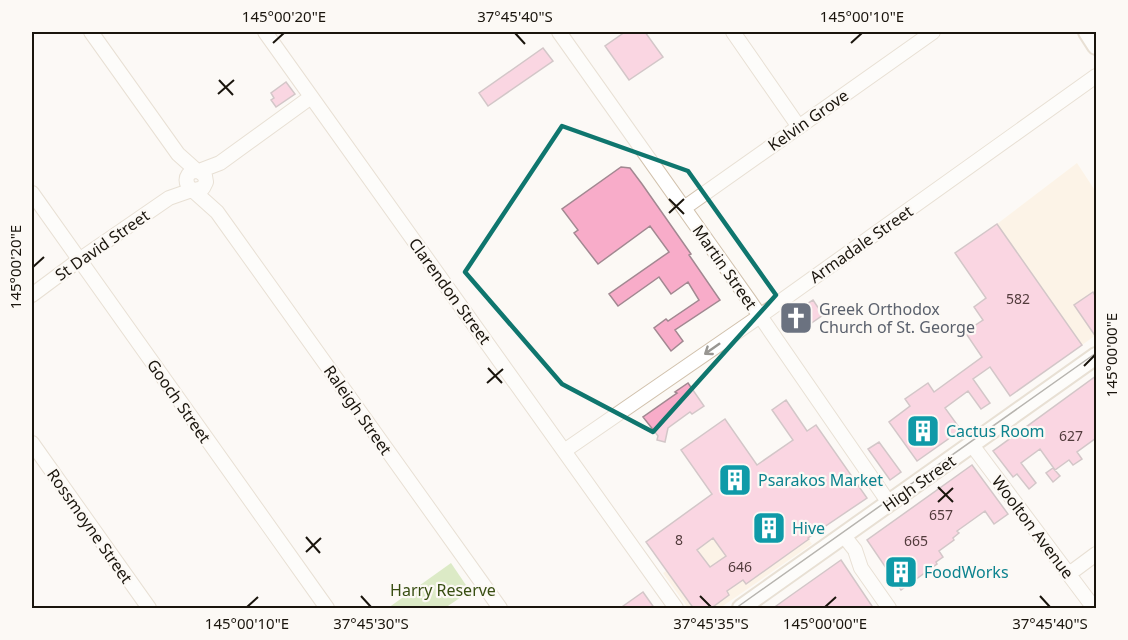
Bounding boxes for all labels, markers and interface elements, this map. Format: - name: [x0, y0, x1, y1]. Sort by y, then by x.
- text: 145°00'20"E: [242, 6, 326, 26]
- text: 37°45'40"S: [477, 6, 553, 26]
- text: 145°00'10"E: [820, 6, 904, 26]
- street label: Kelvin Grove: [763, 84, 853, 156]
- street label: Armadale Street: [805, 200, 917, 288]
- street label: St David Street: [51, 204, 154, 286]
- street label: Martin Street: [688, 220, 762, 314]
- text: 145°00'20"E: [5, 225, 25, 309]
- street label: Clarendon Street: [404, 233, 496, 349]
- house number: 582: [1006, 289, 1030, 308]
- place label: Greek Orthodox Church of St. George: [819, 298, 975, 338]
- church icon: Greek Orthodox Church of St. George: [778, 300, 814, 336]
- text: 145°00'00"E: [1101, 313, 1121, 397]
- one-way arrow: [704, 343, 720, 355]
- street label: Gooch Street: [142, 355, 216, 447]
- street label: Raleigh Street: [319, 361, 397, 459]
- building icon: Cactus Room: [905, 413, 941, 449]
- place label: Cactus Room: [946, 420, 1045, 442]
- house number: 627: [1059, 426, 1083, 445]
- street label: High Street: [878, 450, 960, 516]
- building icon: Psarakos Market: [717, 462, 753, 498]
- street label: Rossmoyne Street: [42, 464, 138, 588]
- place label: Psarakos Market: [758, 469, 883, 491]
- street label: Woolton Avenue: [987, 471, 1079, 583]
- house number: 657: [929, 505, 953, 524]
- building icon: Hive: [751, 510, 787, 546]
- place label: Hive: [792, 517, 825, 539]
- house number: 8: [675, 530, 683, 549]
- house number: 665: [904, 531, 928, 550]
- building icon: FoodWorks: [883, 554, 919, 590]
- house number: 646: [728, 557, 752, 576]
- place label: FoodWorks: [924, 561, 1009, 583]
- park label: Harry Reserve: [390, 579, 496, 601]
- text: 145°00'10"E: [205, 613, 289, 633]
- text: 37°45'30"S: [333, 613, 409, 633]
- text: 37°45'35"S: [673, 613, 749, 633]
- text: 145°00'00"E: [783, 613, 867, 633]
- text: 37°45'40"S: [1012, 613, 1088, 633]

